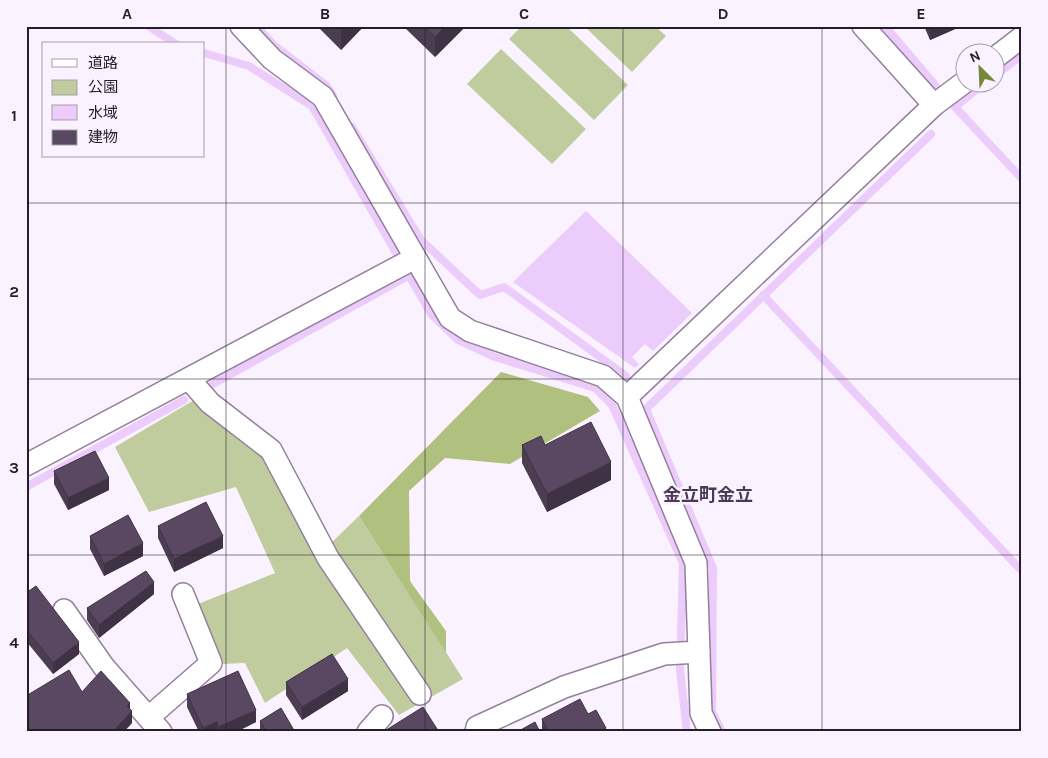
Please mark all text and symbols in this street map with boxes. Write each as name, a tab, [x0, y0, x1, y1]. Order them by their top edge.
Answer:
text: A	[122, 4, 132, 23]
text: B	[320, 4, 330, 23]
text: C	[519, 4, 529, 23]
text: D	[718, 4, 729, 23]
text: E	[916, 4, 926, 23]
legend	[42, 42, 205, 158]
north arrow	[956, 42, 1006, 92]
text: N	[967, 47, 983, 66]
text: 道路	[88, 54, 118, 72]
text: 公園	[88, 78, 118, 96]
text: 水域	[88, 104, 118, 122]
text: 1	[11, 106, 17, 125]
text: 建物	[88, 128, 118, 146]
text: 2	[9, 282, 19, 301]
text: 3	[9, 458, 19, 477]
district label: 金立町金立	[663, 484, 753, 506]
text: 4	[9, 633, 19, 652]

